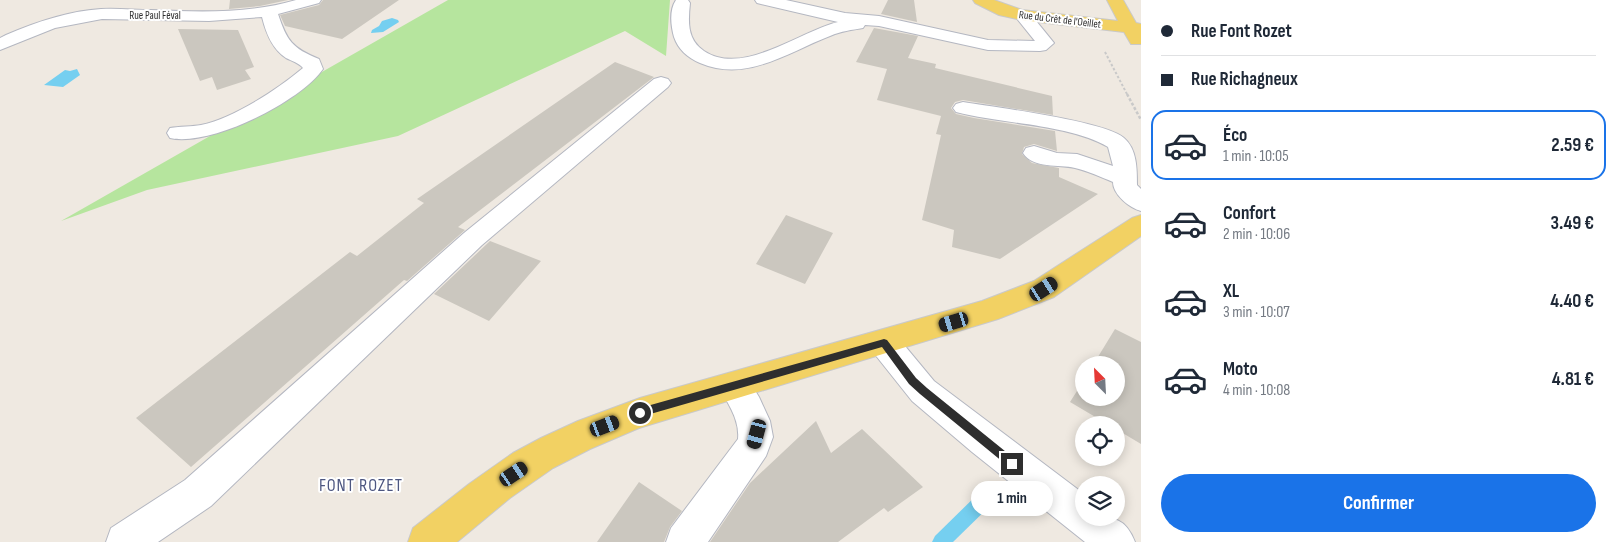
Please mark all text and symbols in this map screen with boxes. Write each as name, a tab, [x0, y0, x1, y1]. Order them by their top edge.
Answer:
street label: Rue du Crêt de l'Oeillet	[1018, 8, 1102, 31]
street label: Rue Paul Féval	[129, 9, 181, 22]
text: Rue Font Rozet	[1191, 20, 1292, 43]
text: Rue Richagneux	[1191, 68, 1298, 91]
icon: car	[1163, 123, 1208, 168]
text: Éco	[1223, 124, 1247, 147]
text: 2.59 €	[1551, 134, 1594, 157]
text: 1 min · 10:05	[1223, 147, 1289, 166]
icon: car	[1163, 201, 1208, 246]
text: Confort	[1223, 202, 1276, 225]
text: 3.49 €	[1551, 212, 1594, 235]
text: 2 min · 10:06	[1223, 225, 1290, 244]
car	[1027, 275, 1060, 303]
icon: car	[1163, 279, 1208, 324]
text: XL	[1223, 280, 1239, 303]
text: 4.40 €	[1550, 290, 1594, 313]
text: 3 min · 10:07	[1223, 303, 1290, 322]
car	[937, 310, 970, 334]
north arrow	[1075, 356, 1125, 406]
map controls	[1075, 356, 1125, 526]
icon: car	[1163, 357, 1208, 402]
text: Moto	[1223, 358, 1258, 381]
text: 4.81 €	[1552, 368, 1594, 391]
text: 4 min · 10:08	[1223, 381, 1290, 400]
route start	[629, 402, 651, 424]
car	[588, 414, 621, 438]
button: locate	[1075, 416, 1125, 466]
car	[745, 418, 768, 450]
route end	[1001, 453, 1023, 475]
car	[497, 459, 530, 489]
button: Confirmer	[1161, 474, 1596, 532]
district label: FONT ROZET	[319, 475, 403, 496]
button: layers	[1075, 476, 1125, 526]
callout: 1 min	[971, 482, 1053, 516]
text: 1 min	[997, 489, 1027, 508]

